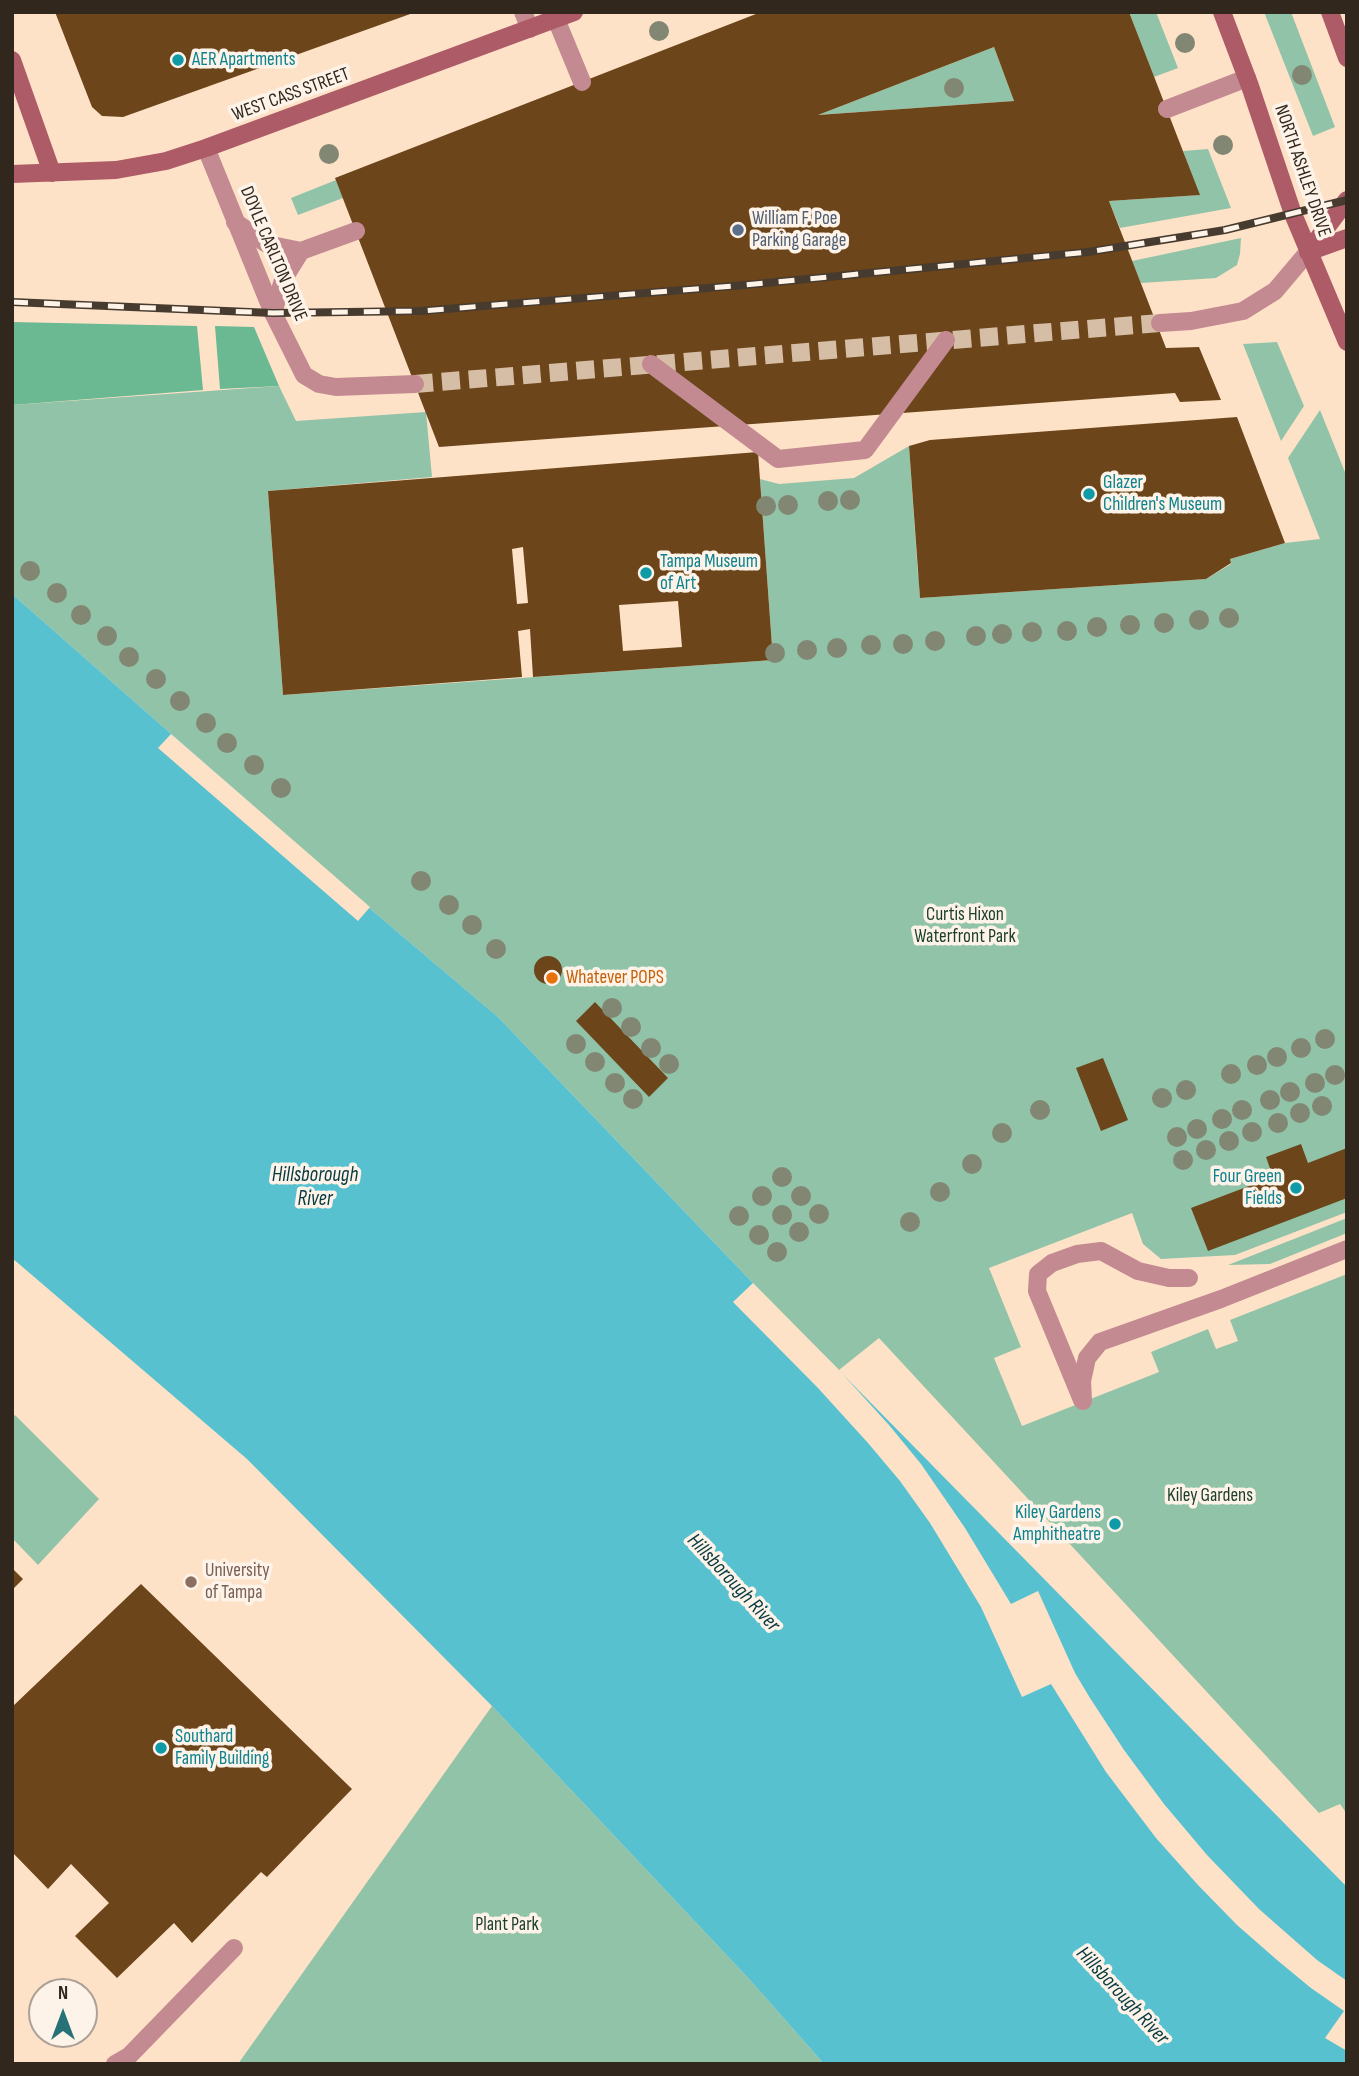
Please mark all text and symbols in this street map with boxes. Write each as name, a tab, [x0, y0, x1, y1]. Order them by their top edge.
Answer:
place label: AER Apartments	[192, 49, 295, 71]
marker: AER Apartments	[170, 52, 186, 68]
street label: WEST CASS STREET	[229, 63, 353, 127]
street label: NORTH ASHLEY DRIVE	[1269, 102, 1335, 240]
street label: DOYLE CARLTON DRIVE	[234, 183, 312, 325]
place label: William F. Poe Parking Garage	[752, 208, 846, 252]
marker: William F. Poe Parking Garage	[730, 222, 746, 238]
place label: Glazer Children's Museum	[1103, 472, 1222, 516]
marker: Glazer Children's Museum	[1081, 486, 1097, 502]
place label: Tampa Museum of Art	[660, 551, 758, 595]
marker: Tampa Museum of Art	[638, 565, 654, 581]
park label: Curtis Hixon Waterfront Park	[914, 904, 1016, 948]
place label: Whatever POPS	[566, 967, 664, 989]
marker: Whatever POPS	[544, 970, 560, 986]
water label: Hillsborough River	[272, 1163, 358, 1213]
place label: Four Green Fields	[1213, 1166, 1282, 1210]
marker: Four Green Fields	[1288, 1180, 1304, 1196]
park label: Kiley Gardens	[1167, 1485, 1253, 1507]
place label: Kiley Gardens Amphitheatre	[1013, 1502, 1101, 1546]
marker: Kiley Gardens Amphitheatre	[1107, 1516, 1123, 1532]
water label: Hillsborough River	[681, 1529, 785, 1637]
place label: University of Tampa	[205, 1560, 270, 1604]
marker: University of Tampa	[183, 1574, 199, 1590]
place label: Southard Family Building	[175, 1726, 269, 1770]
marker: Southard Family Building	[153, 1740, 169, 1756]
park label: Plant Park	[475, 1914, 539, 1936]
water label: Hillsborough River	[1070, 1942, 1174, 2050]
north arrow	[28, 1978, 98, 2048]
text: N	[58, 1982, 68, 2005]

